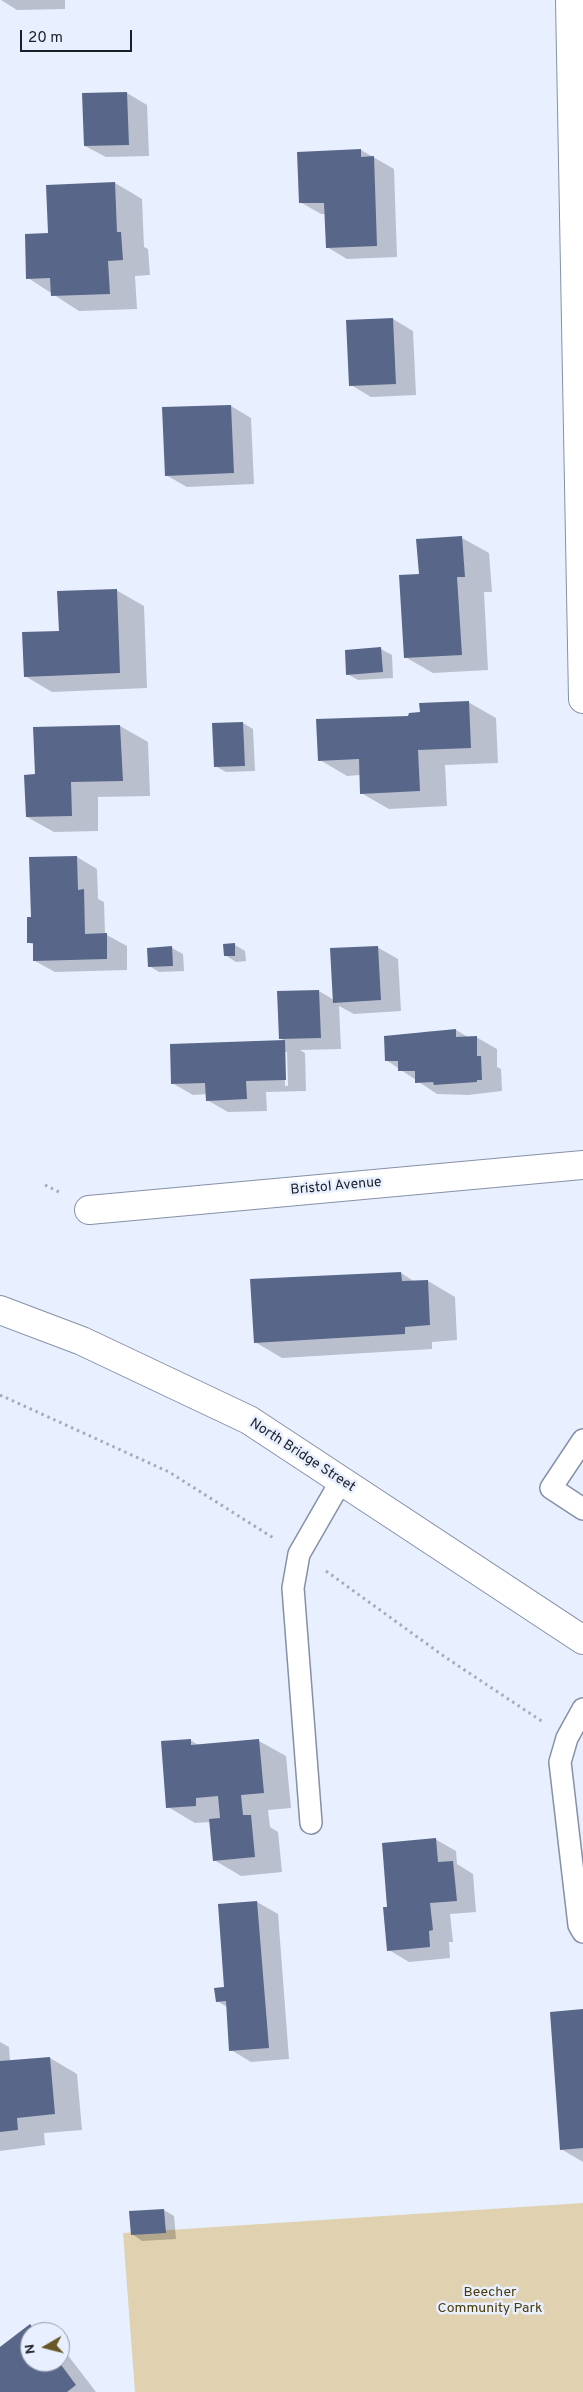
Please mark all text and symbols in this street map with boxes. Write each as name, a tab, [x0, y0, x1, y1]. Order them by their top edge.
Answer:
scale bar	[22, 20, 135, 52]
text: 20 m	[28, 29, 63, 48]
street label: Bristol Avenue	[290, 1175, 382, 1199]
street label: North Bridge Street	[246, 1416, 358, 1496]
park label: Beecher Community Park	[438, 2285, 542, 2318]
north arrow	[20, 2322, 70, 2372]
text: N	[22, 2343, 40, 2355]

